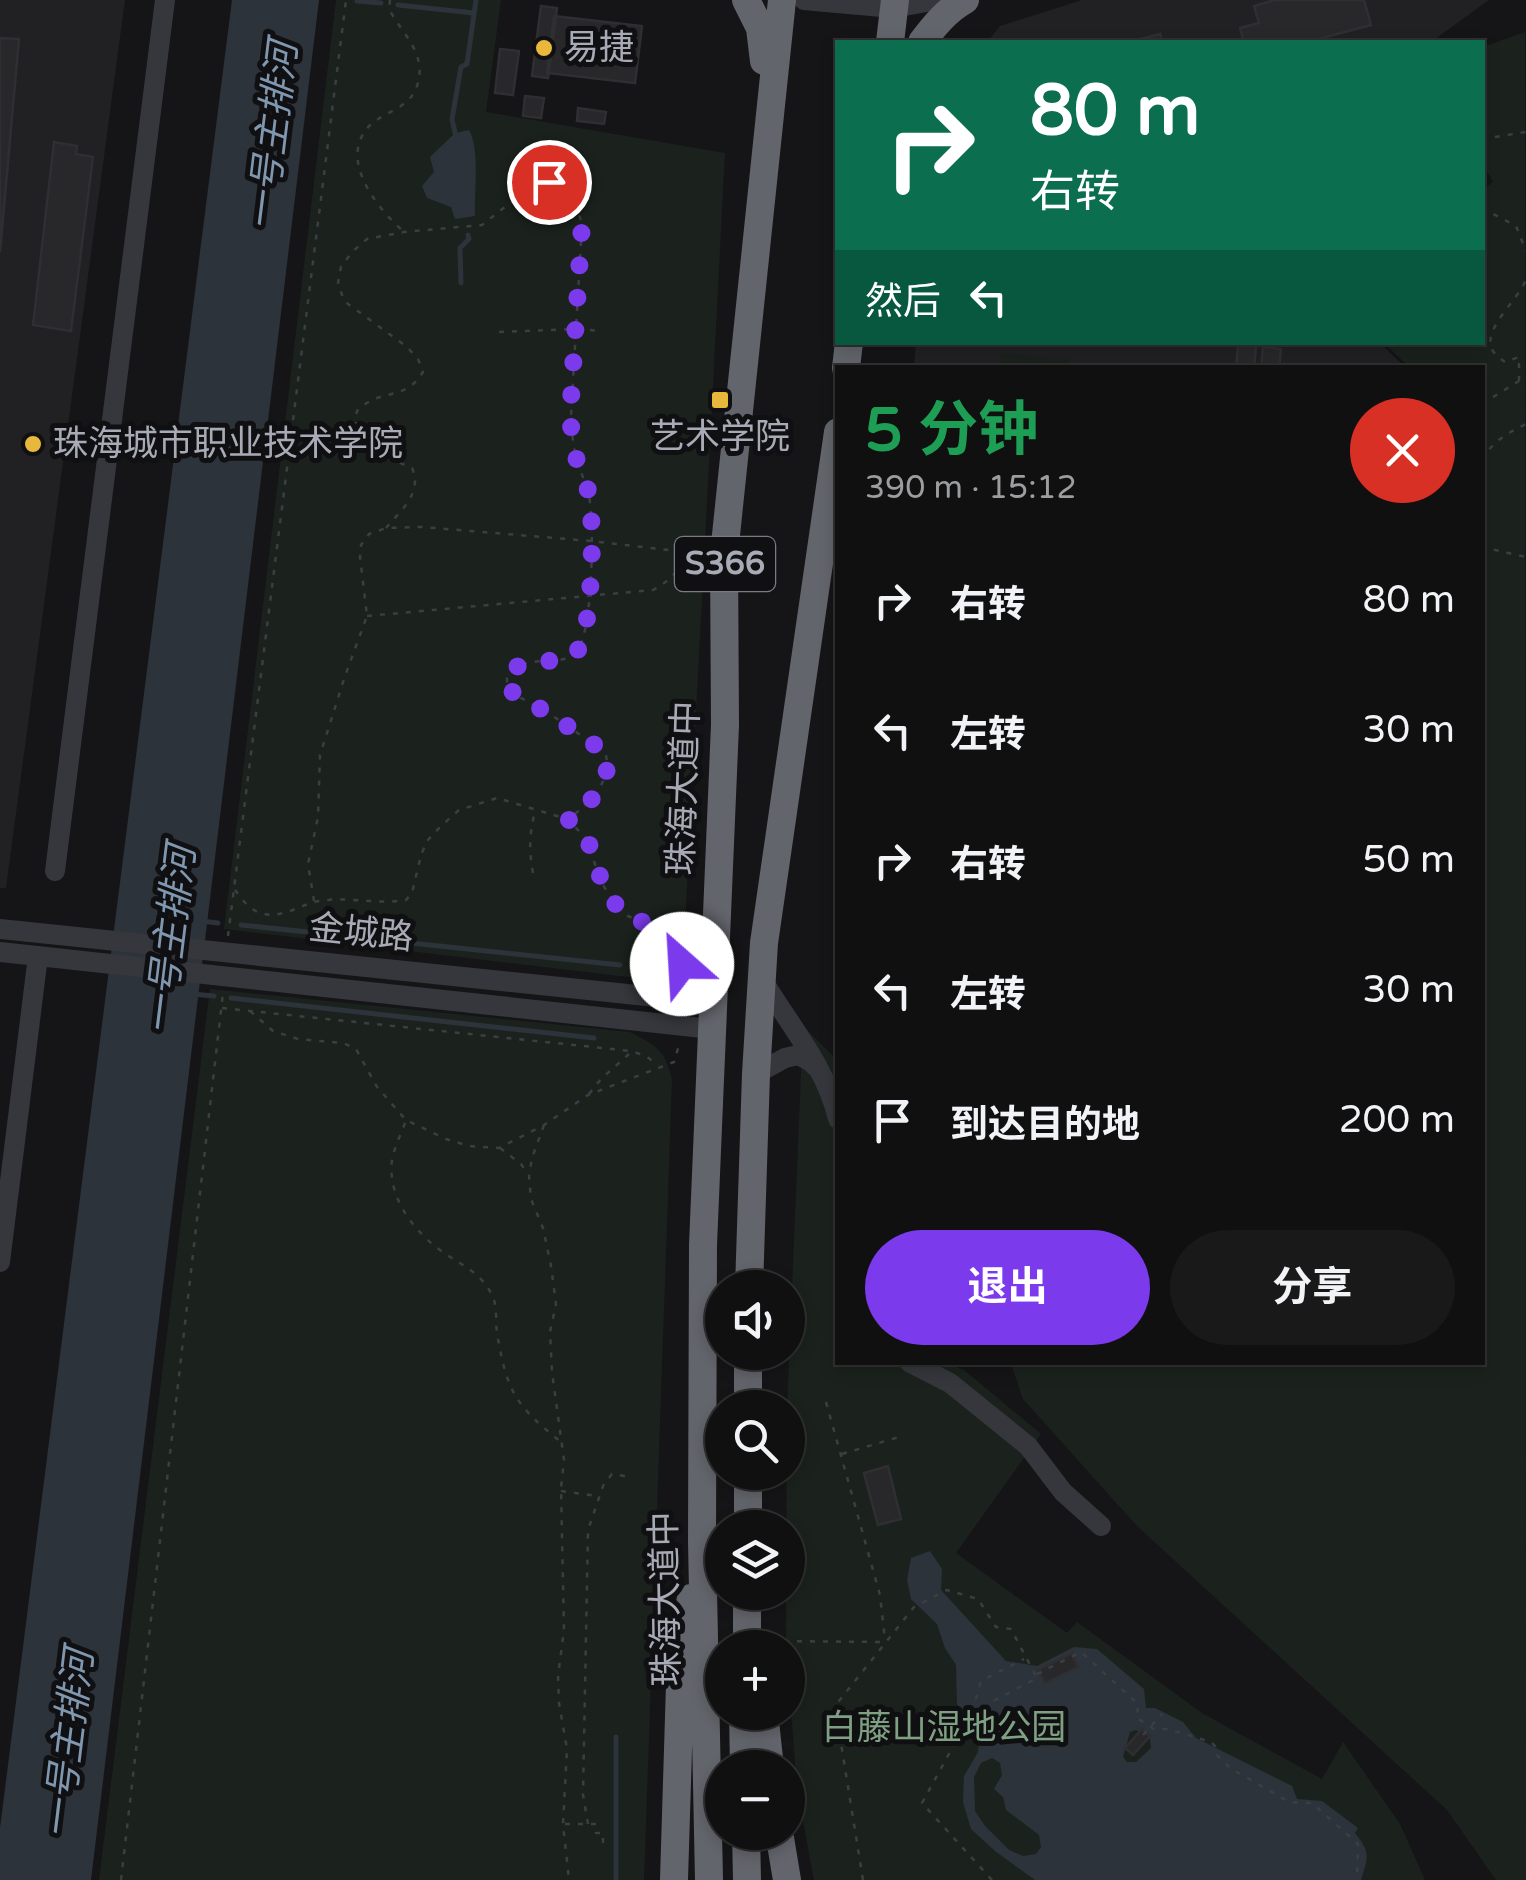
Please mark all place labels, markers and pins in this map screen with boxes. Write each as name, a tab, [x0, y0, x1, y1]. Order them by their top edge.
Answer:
place label: 易捷	[564, 27, 634, 69]
marker: 易捷	[533, 37, 555, 59]
pin	[507, 140, 592, 225]
marker: 艺术学院	[709, 389, 731, 411]
place label: 艺术学院	[650, 416, 790, 458]
place label: 珠海城市职业技术学院	[53, 423, 403, 465]
marker: 珠海城市职业技术学院	[22, 433, 44, 455]

